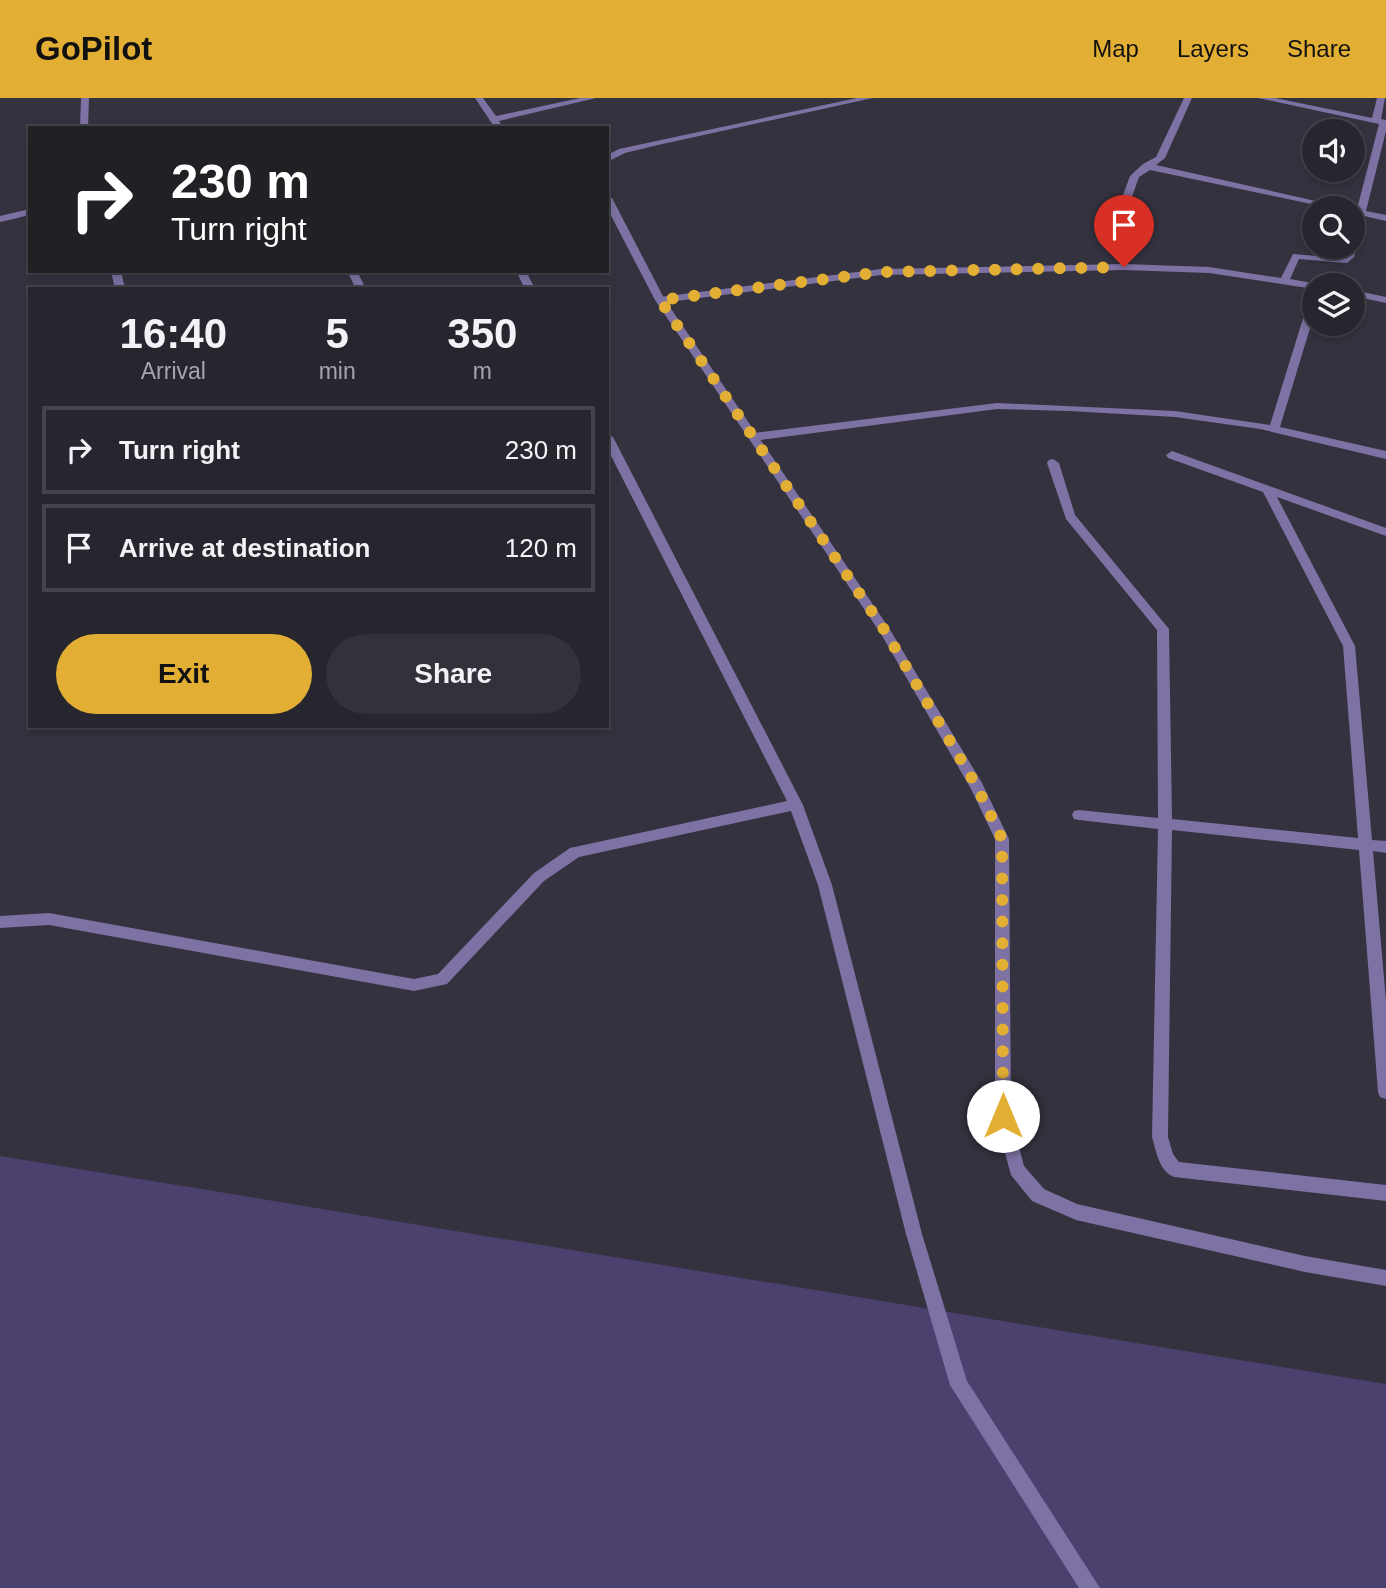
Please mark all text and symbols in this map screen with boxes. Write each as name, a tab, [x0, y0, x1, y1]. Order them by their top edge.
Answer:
text: GoPilot	[35, 30, 152, 67]
text: Map	[1092, 35, 1139, 62]
text: Layers	[1177, 35, 1249, 62]
text: Share	[1287, 35, 1351, 62]
map controls	[1302, 119, 1365, 336]
button: sound	[1302, 119, 1365, 182]
icon: right	[56, 154, 147, 245]
text: 230 m	[171, 154, 310, 208]
pin	[1094, 195, 1154, 267]
button: search	[1302, 196, 1365, 259]
icon: arrive	[1105, 206, 1143, 244]
text: Turn right	[171, 211, 307, 247]
button: layers	[1302, 273, 1365, 336]
text: 16:40	[120, 310, 227, 357]
text: 5	[325, 310, 349, 357]
text: 350	[447, 310, 517, 357]
text: Arrival	[141, 358, 206, 384]
text: min	[319, 358, 356, 384]
text: m	[473, 358, 492, 384]
icon: right	[60, 431, 98, 469]
text: Turn right	[119, 435, 240, 465]
text: 230 m	[505, 435, 577, 465]
icon: arrive	[60, 529, 98, 567]
text: Arrive at destination	[119, 533, 370, 563]
text: 120 m	[505, 533, 577, 563]
button: Exit	[56, 634, 312, 714]
button: Share	[326, 634, 581, 714]
position arrow	[966, 1079, 1040, 1153]

